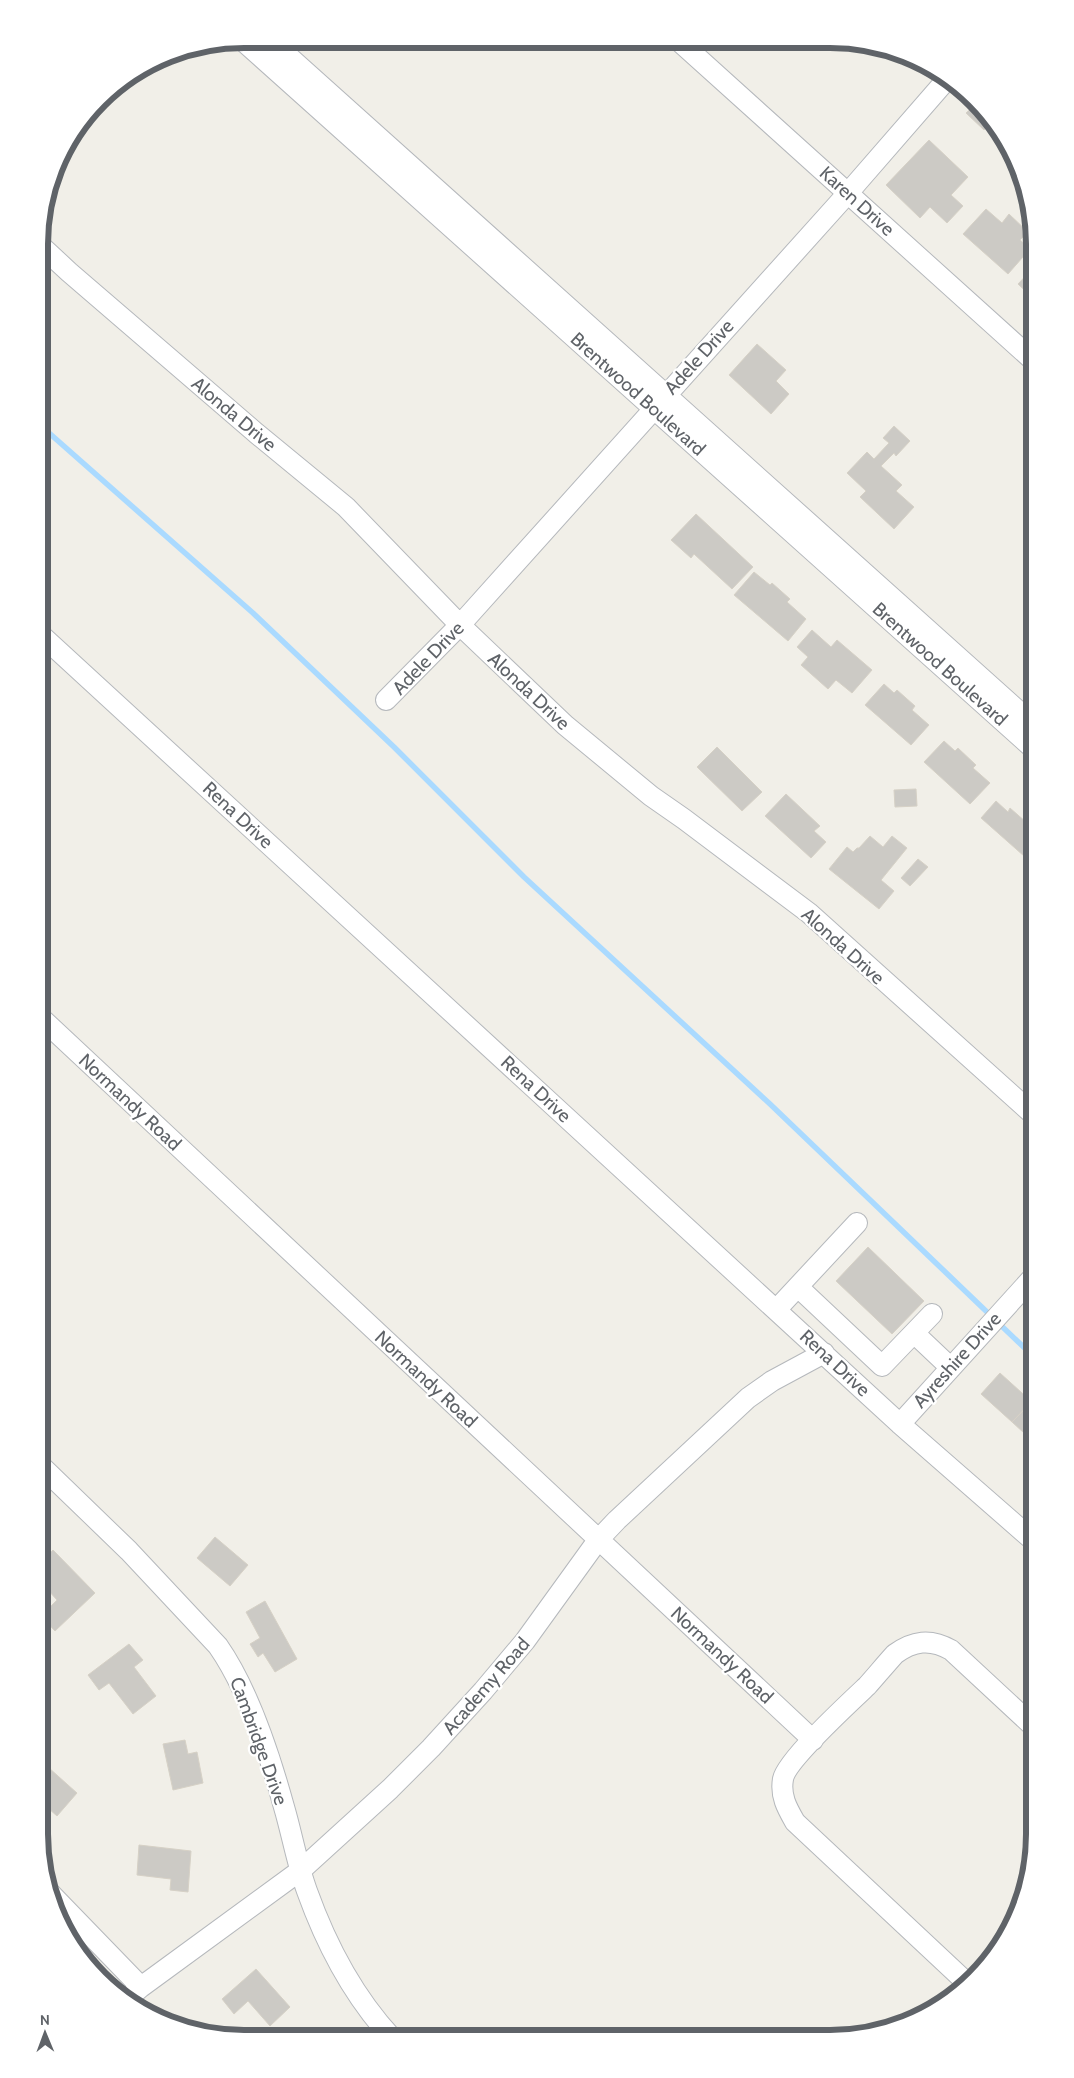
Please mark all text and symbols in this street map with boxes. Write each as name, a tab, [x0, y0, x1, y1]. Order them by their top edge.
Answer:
street label: Karen Drive	[815, 161, 899, 241]
street label: Adele Drive	[659, 315, 739, 399]
street label: Brentwood Boulevard	[566, 327, 710, 461]
street label: Alonda Drive	[187, 372, 281, 456]
street label: Brentwood Boulevard	[868, 597, 1012, 731]
street label: Adele Drive	[388, 616, 469, 699]
street label: Alonda Drive	[483, 647, 575, 735]
street label: Rena Drive	[198, 777, 278, 853]
street label: Alonda Drive	[797, 903, 889, 989]
street label: Normandy Road	[74, 1049, 186, 1155]
street label: Rena Drive	[496, 1051, 576, 1127]
street label: Ayreshire Drive	[908, 1307, 1006, 1413]
street label: Rena Drive	[795, 1325, 875, 1401]
street label: Normandy Road	[370, 1326, 482, 1432]
street label: Normandy Road	[666, 1602, 778, 1708]
street label: Academy Road	[438, 1633, 534, 1739]
street label: Cambridge Drive	[225, 1674, 293, 1808]
north arrow	[20, 2008, 70, 2058]
text: N	[40, 2011, 50, 2029]

